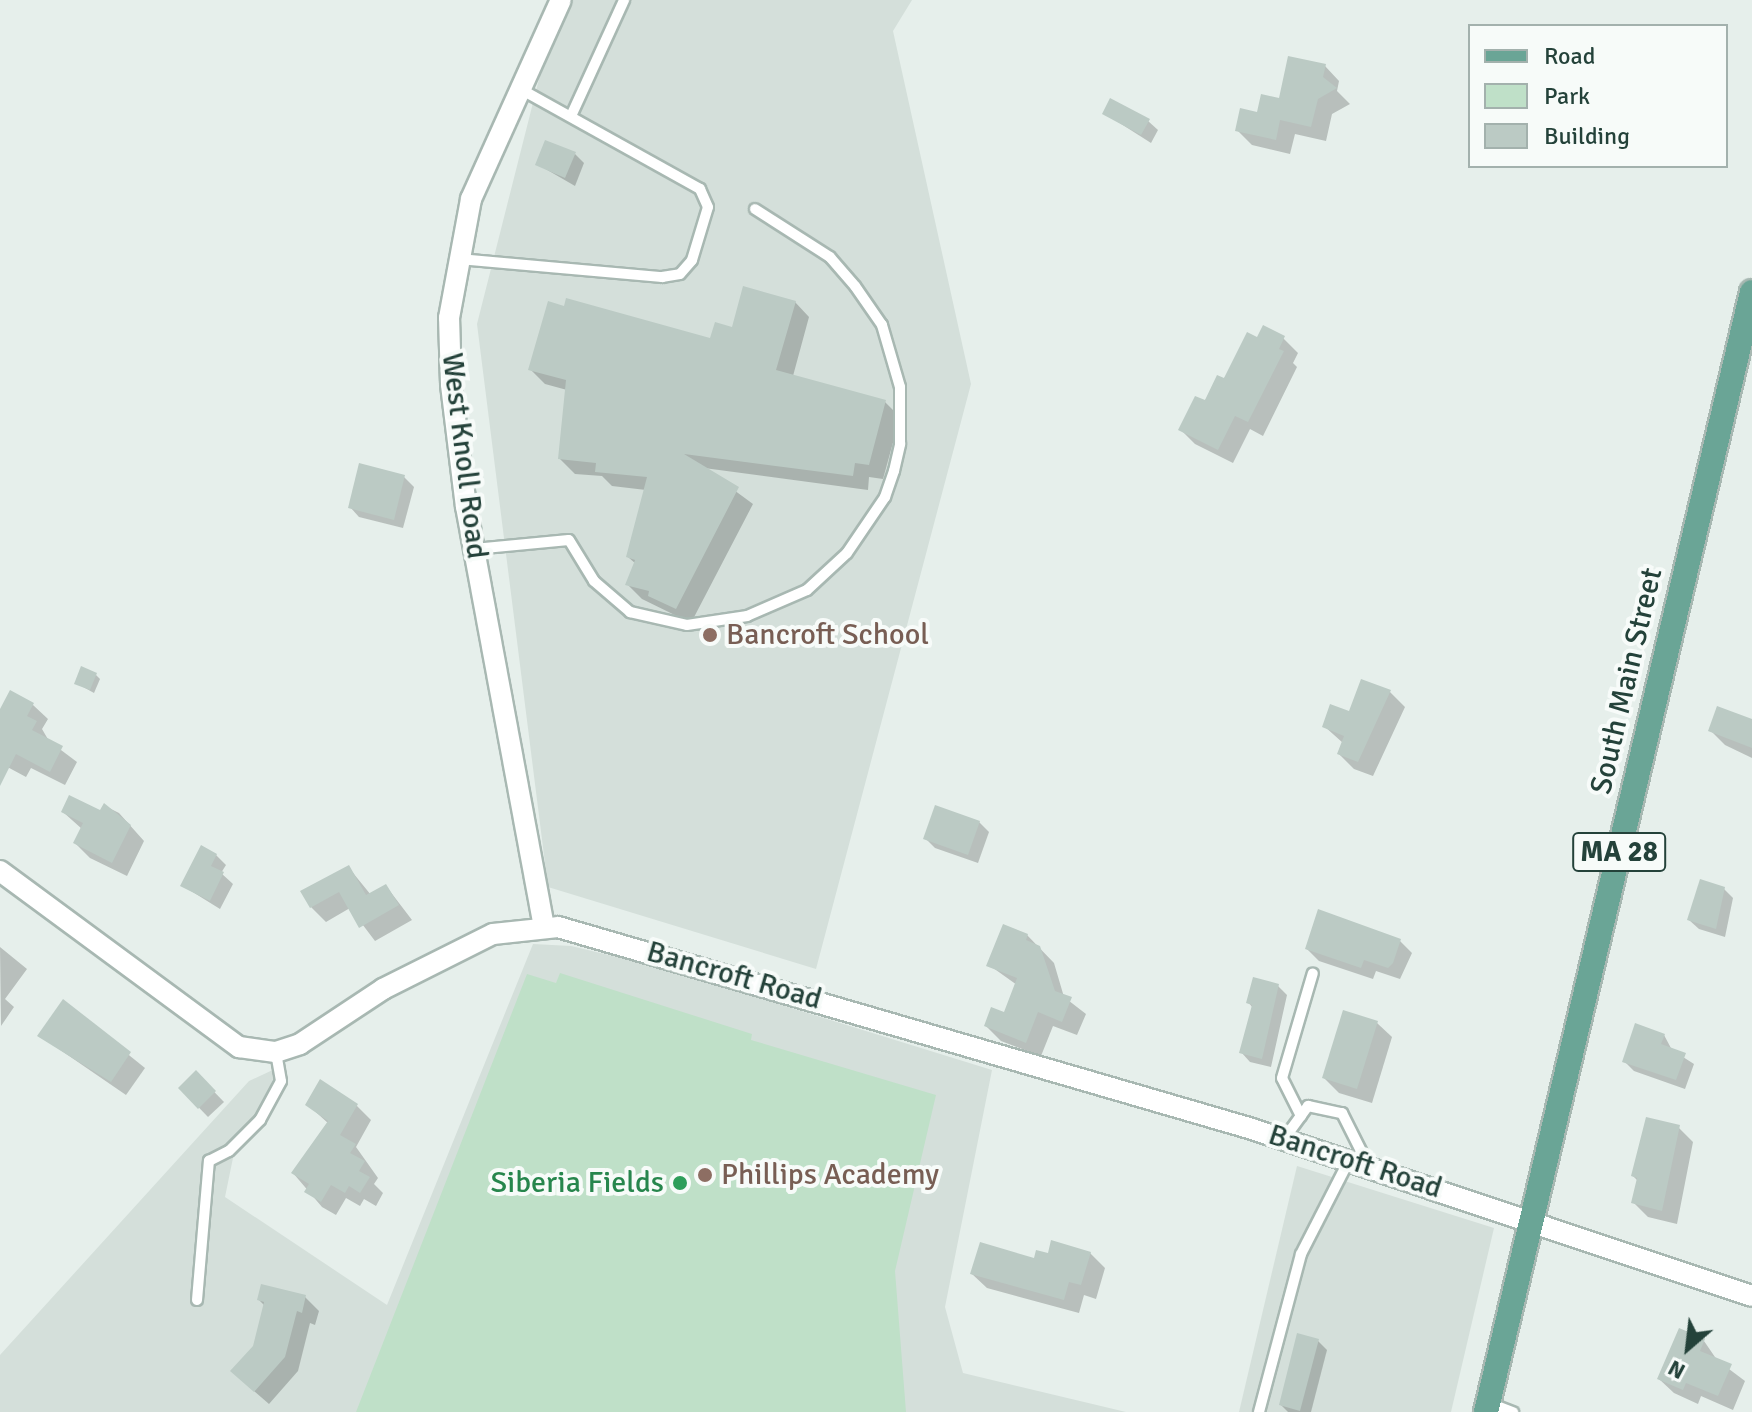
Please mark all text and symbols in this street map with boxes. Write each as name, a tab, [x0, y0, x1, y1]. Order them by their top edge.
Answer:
legend	[1468, 24, 1728, 168]
text: Road	[1544, 41, 1595, 71]
text: Park	[1544, 81, 1590, 111]
text: Building	[1544, 121, 1630, 151]
street label: West Knoll Road	[433, 351, 495, 561]
street label: South Main Street	[1583, 564, 1671, 798]
place label: Bancroft School	[726, 617, 929, 653]
marker: Bancroft School	[701, 626, 719, 644]
road number: MA 28	[1571, 828, 1667, 876]
street label: Bancroft Road	[642, 934, 826, 1018]
street label: Bancroft Road	[1264, 1117, 1446, 1207]
place label: Phillips Academy	[721, 1157, 939, 1193]
place label: Siberia Fields	[490, 1165, 664, 1201]
marker: Phillips Academy	[696, 1166, 714, 1184]
marker: Siberia Fields	[671, 1174, 689, 1192]
north arrow	[1648, 1308, 1728, 1388]
text: N	[1663, 1354, 1690, 1385]

